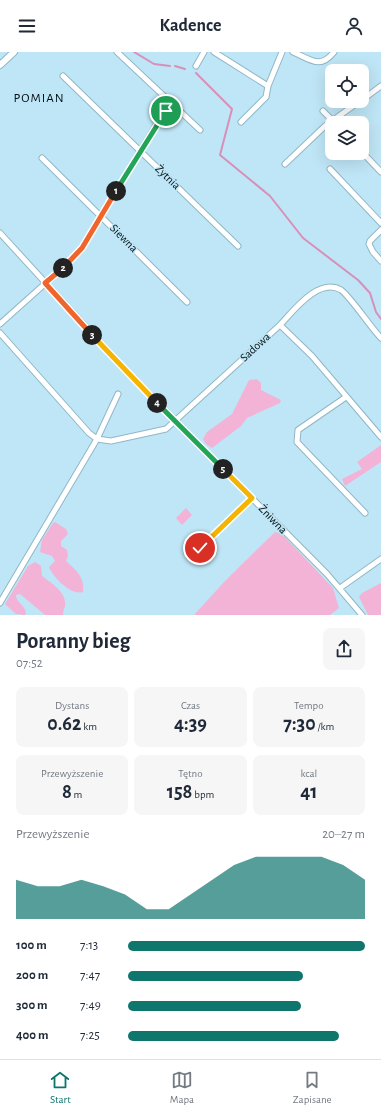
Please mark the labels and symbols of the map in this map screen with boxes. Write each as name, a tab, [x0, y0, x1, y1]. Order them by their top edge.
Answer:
district label: POMIAN	[13, 92, 65, 105]
pin	[149, 94, 183, 128]
street label: Żytnia	[152, 162, 184, 193]
pin: 1	[106, 181, 126, 201]
street label: Siewna	[108, 222, 141, 255]
pin: 2	[53, 258, 73, 278]
pin: 3	[82, 325, 102, 345]
street label: Sadowa	[238, 330, 273, 364]
pin: 4	[147, 393, 167, 413]
pin: 5	[213, 459, 233, 479]
street label: Żniwna	[256, 501, 291, 536]
pin	[183, 531, 217, 565]

